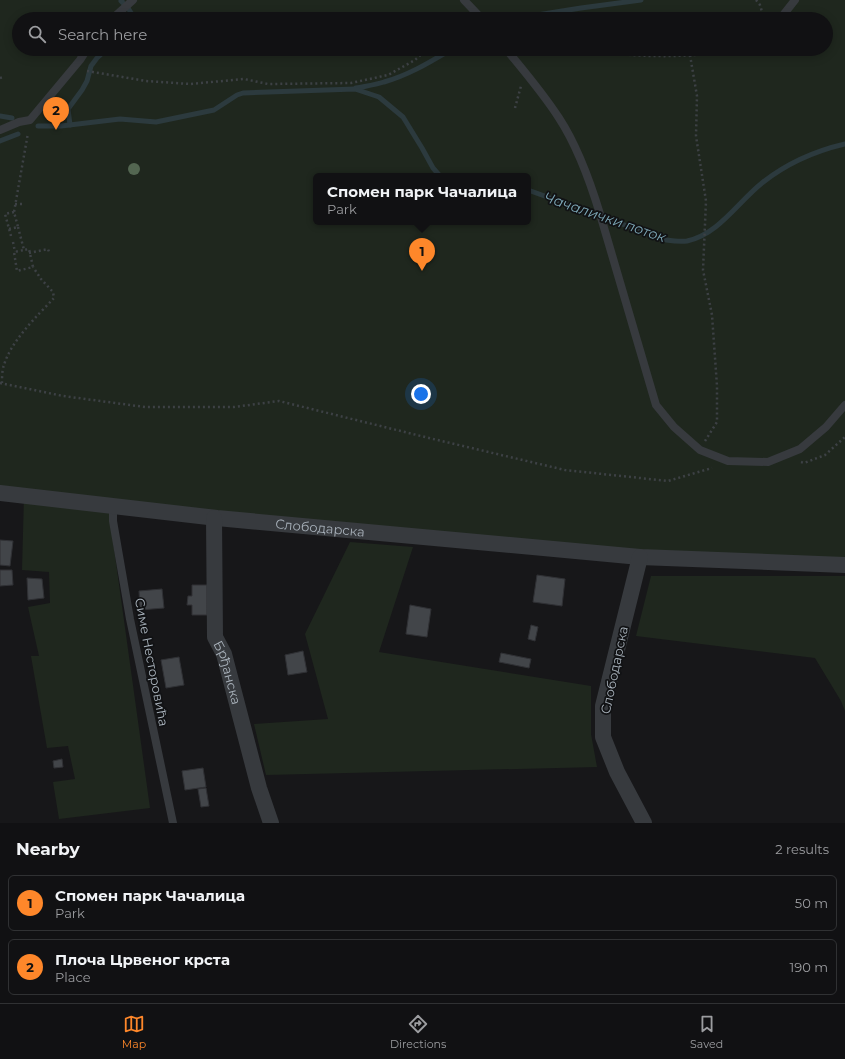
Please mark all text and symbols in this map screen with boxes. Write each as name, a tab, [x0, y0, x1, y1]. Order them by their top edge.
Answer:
search box	[12, 12, 833, 56]
icon: search	[26, 23, 48, 45]
text: Search here	[58, 25, 147, 44]
pin: 2	[43, 97, 69, 130]
popup	[313, 173, 531, 225]
text: Спомен парк Чачалица	[327, 182, 517, 201]
water label: Чачалички поток	[542, 188, 669, 247]
text: Park	[327, 201, 357, 217]
pin: 1	[409, 238, 435, 271]
your location	[411, 384, 431, 404]
street label: Слободарска	[275, 515, 365, 540]
street label: Симе Несторовића	[132, 597, 172, 727]
street label: Слободарска	[597, 625, 631, 715]
street label: Брђанска	[210, 638, 245, 706]
text: Nearby	[16, 839, 80, 859]
text: 2 results	[775, 841, 829, 857]
text: Спомен парк Чачалица	[55, 886, 245, 905]
text: 1	[27, 895, 33, 911]
text: 50 m	[795, 895, 828, 911]
text: Park	[55, 905, 85, 921]
text: Плоча Црвеног крста	[55, 950, 230, 969]
text: 2	[26, 959, 34, 975]
text: 190 m	[790, 959, 828, 975]
text: Place	[55, 969, 91, 985]
tab: Map	[122, 1013, 146, 1051]
tab: Directions	[390, 1013, 446, 1051]
tab: Saved	[690, 1013, 723, 1051]

